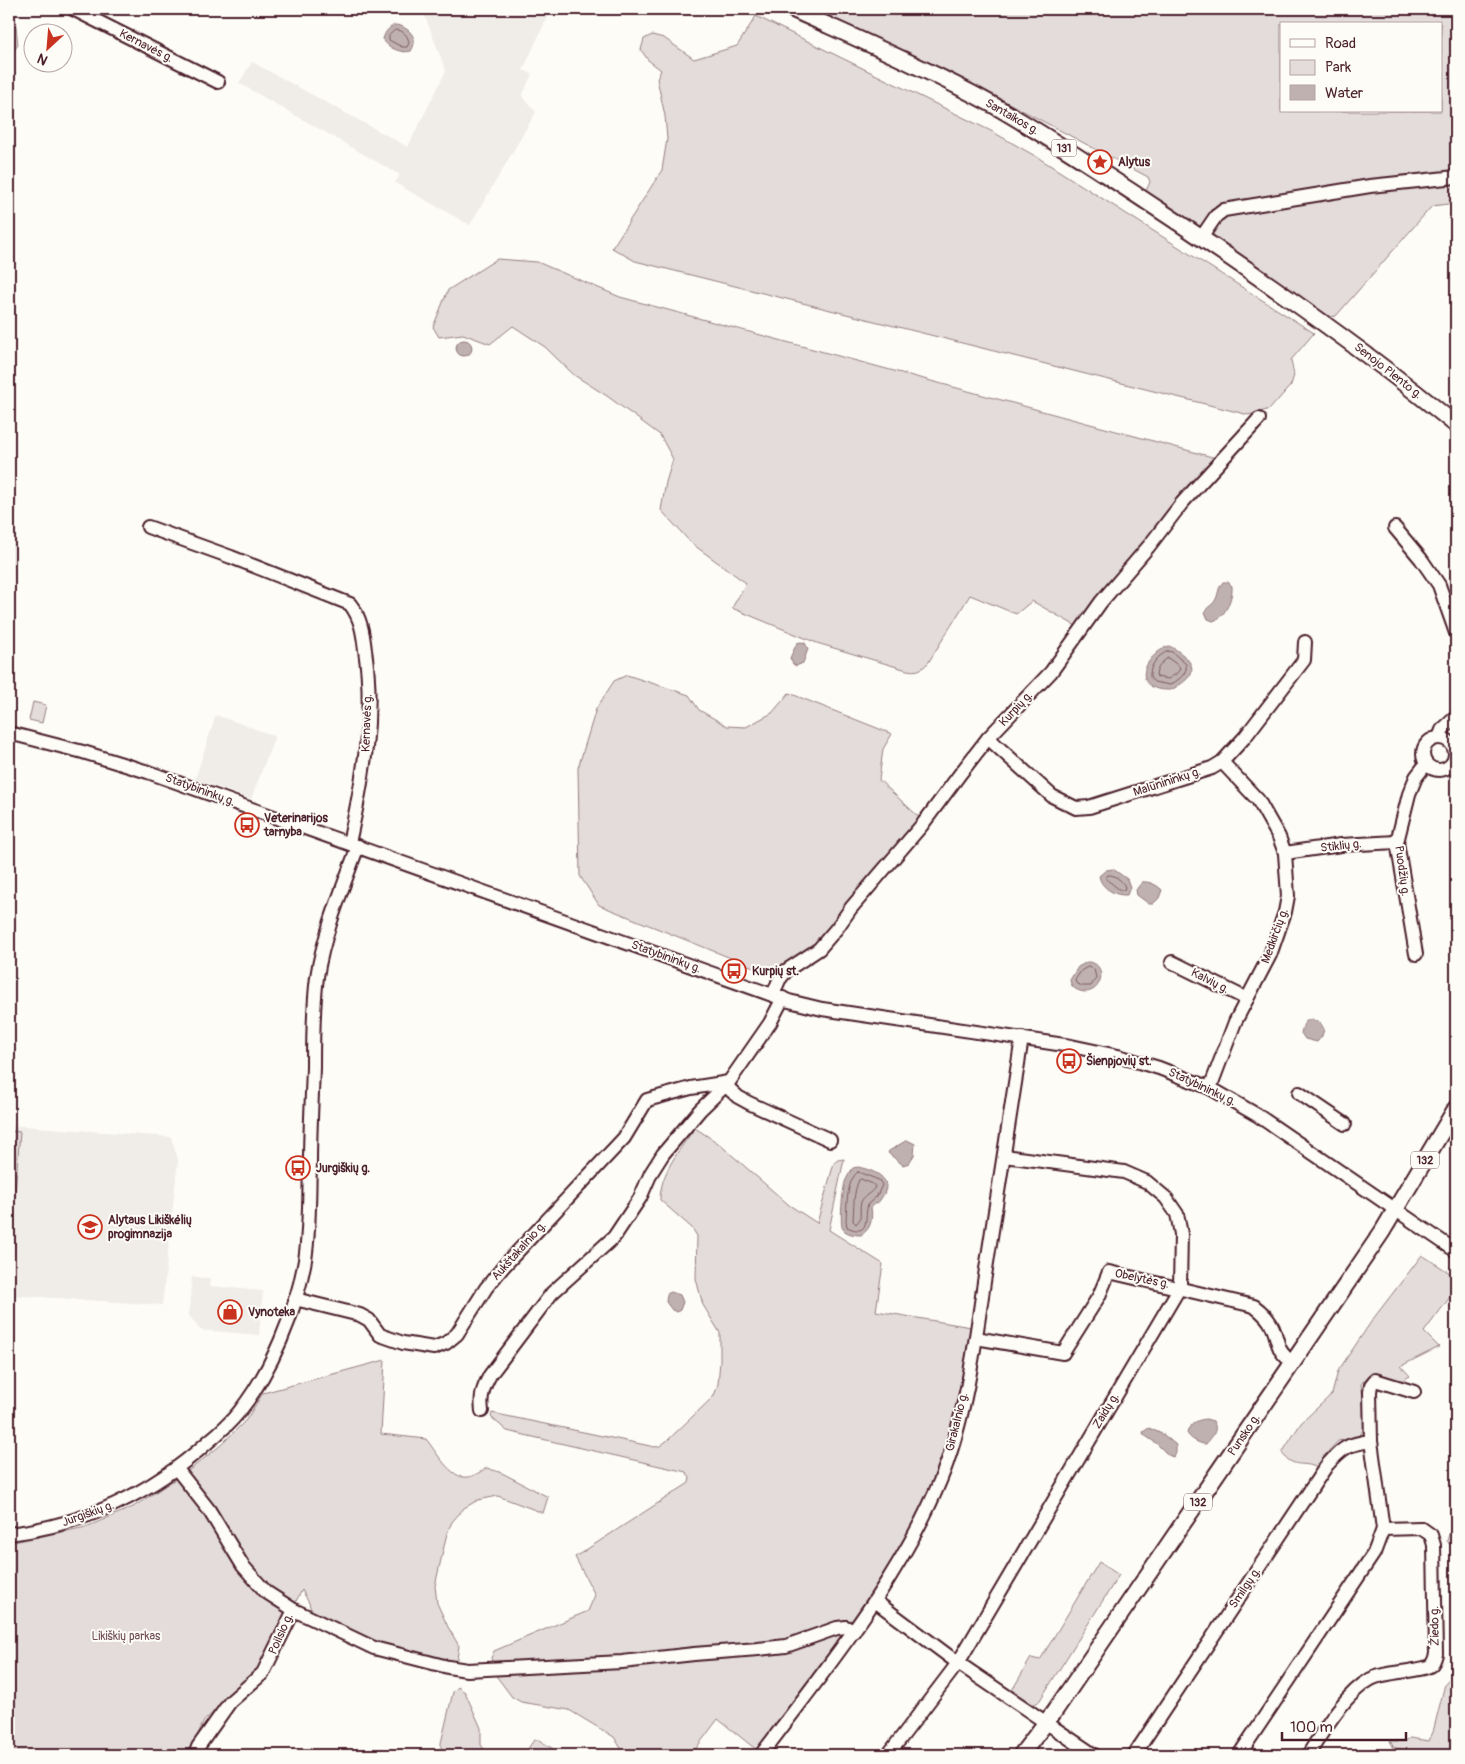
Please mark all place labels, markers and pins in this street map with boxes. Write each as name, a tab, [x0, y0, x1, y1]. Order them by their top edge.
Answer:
place icon: Alytus	[1087, 149, 1113, 175]
place label: Alytus	[1118, 155, 1151, 170]
place label: Veterinarijos tarnyba	[263, 811, 328, 840]
bus stop icon: Veterinarijos tarnyba	[234, 812, 260, 838]
bus stop icon: Kurpių st.	[721, 958, 747, 984]
place label: Kurpių st.	[752, 964, 799, 979]
bus stop icon: Šienpjovių st.	[1056, 1048, 1082, 1074]
place label: Šienpjovių st.	[1086, 1052, 1152, 1069]
bus stop icon: Jurgiškių g.	[285, 1155, 311, 1181]
place label: Jurgiškių g.	[316, 1161, 371, 1176]
place label: Alytaus Likiškėlių progimnazija	[108, 1213, 192, 1242]
school or university icon: Alytaus Likiškėlių progimnazija	[77, 1214, 103, 1240]
shop icon: Vynoteka	[217, 1299, 243, 1325]
place label: Vynoteka	[248, 1305, 296, 1320]

